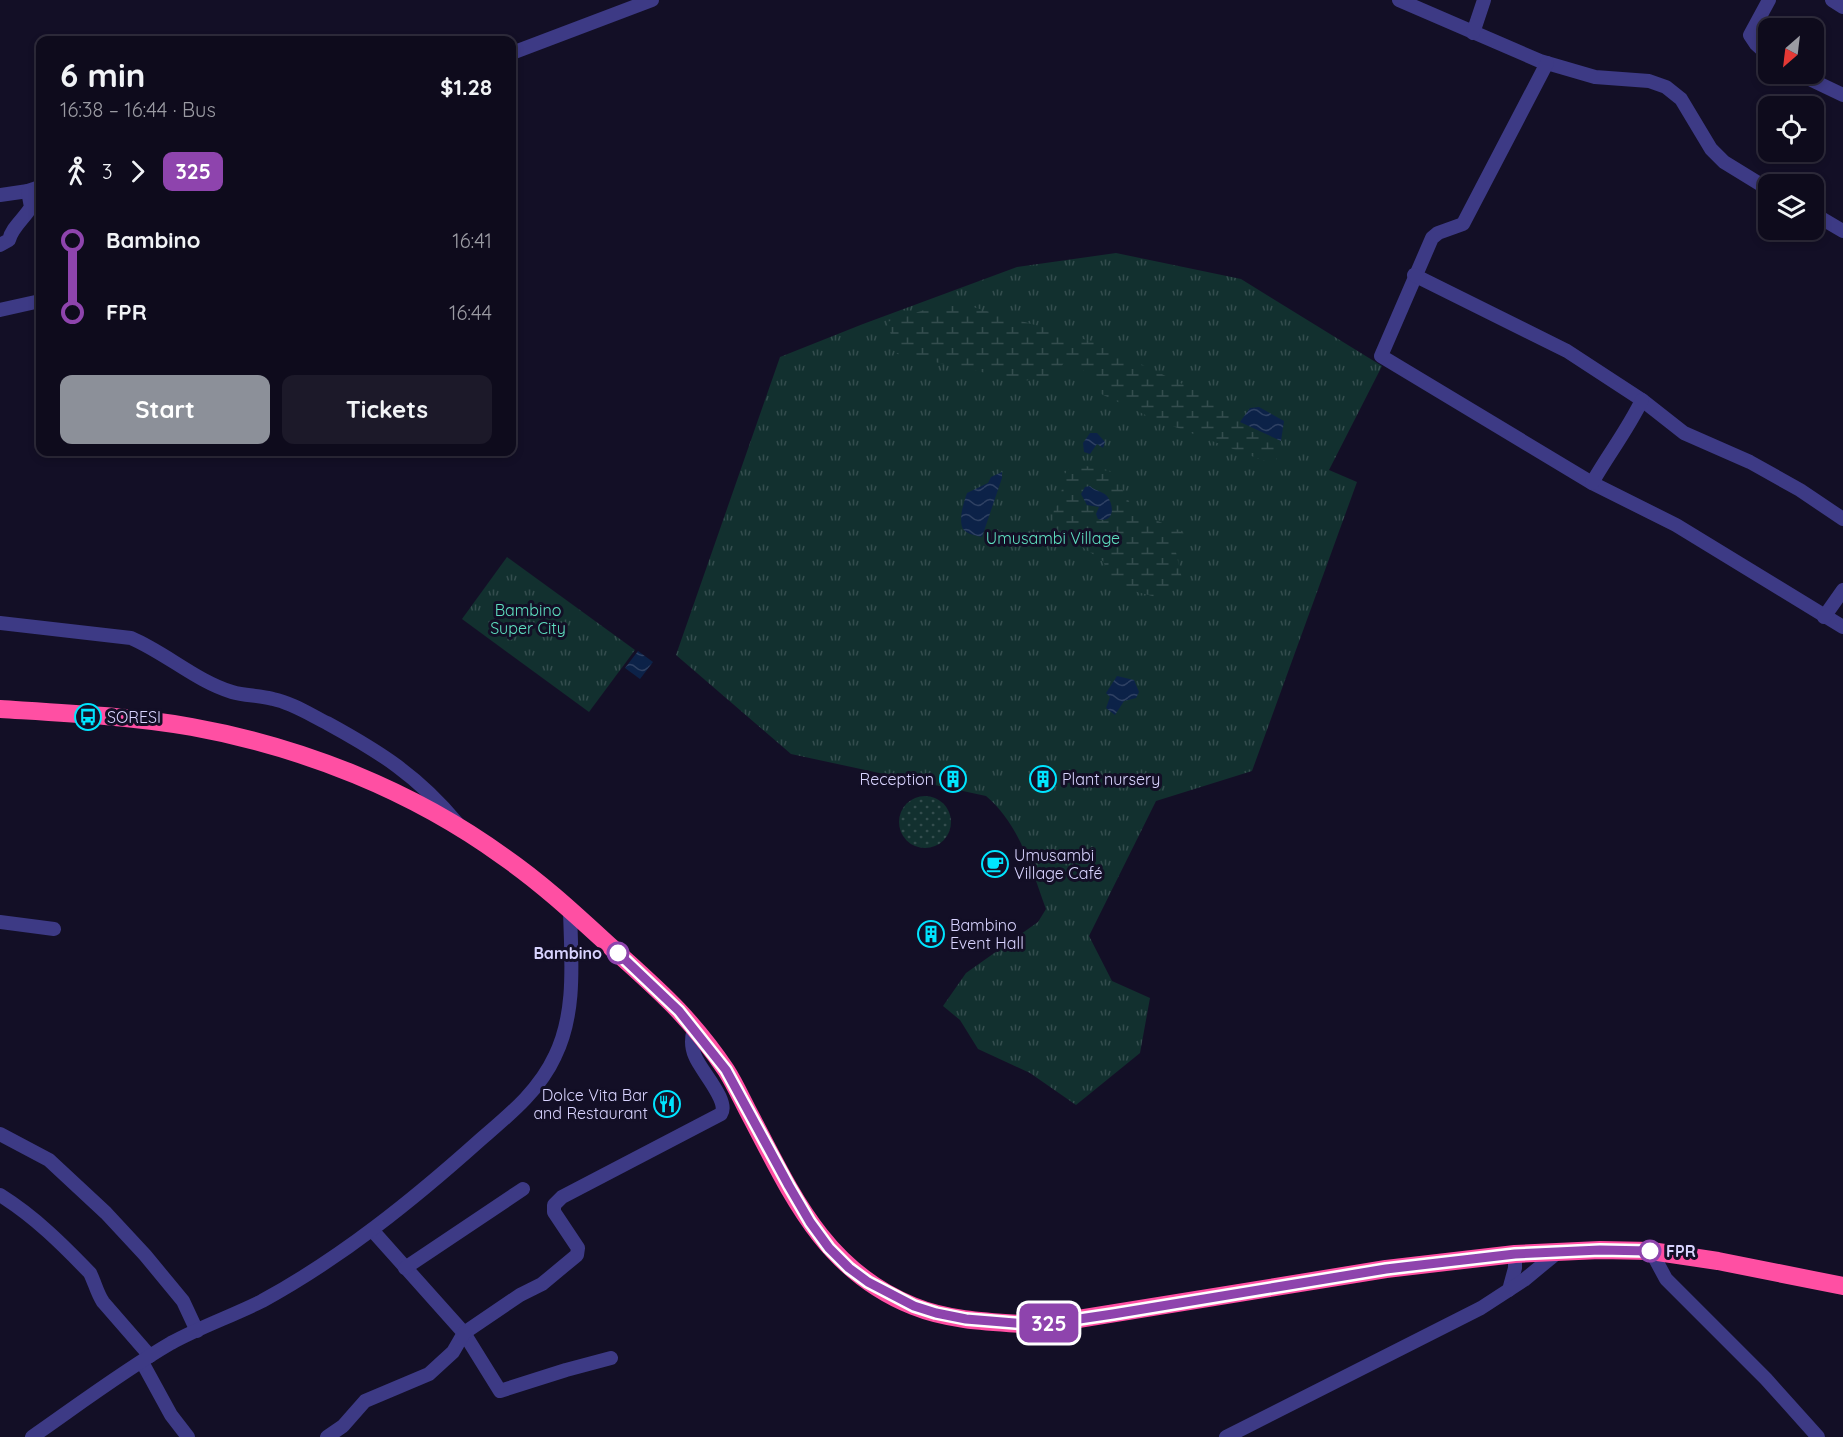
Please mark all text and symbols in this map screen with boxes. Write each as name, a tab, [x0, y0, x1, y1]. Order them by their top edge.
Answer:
north arrow	[1758, 18, 1824, 84]
map controls	[1758, 18, 1824, 240]
text: 6 min	[60, 54, 145, 95]
text: $1.28	[440, 73, 492, 101]
button: locate	[1758, 96, 1824, 162]
text: 16:38 – 16:44 · Bus	[60, 97, 216, 122]
icon: walk	[60, 155, 93, 188]
icon: forward	[121, 155, 154, 188]
text: 325	[175, 158, 211, 184]
text: 3	[102, 159, 112, 184]
button: layers	[1758, 174, 1824, 240]
text: Bambino	[106, 226, 200, 254]
text: 16:41	[452, 228, 492, 253]
text: FPR	[106, 298, 147, 326]
text: 16:44	[449, 300, 492, 325]
button: Start	[60, 375, 270, 444]
button: Tickets	[282, 375, 492, 444]
park label: Umusambi Village	[986, 528, 1120, 548]
park label: Bambino Super City	[490, 600, 566, 638]
bus stop icon: SORESI	[73, 702, 103, 732]
place label: SORESI	[107, 707, 161, 727]
building icon: Reception	[938, 764, 968, 794]
building icon: Plant nursery	[1028, 764, 1058, 794]
place label: Reception	[860, 769, 934, 789]
place label: Plant nursery	[1062, 769, 1160, 789]
place label: Umusambi Village Café	[1014, 845, 1103, 883]
cafe icon: Umusambi Village Café	[980, 849, 1010, 879]
place label: Bambino Event Hall	[950, 915, 1024, 953]
building icon: Bambino Event Hall	[916, 919, 946, 949]
marker: Bambino	[607, 942, 629, 964]
place label: Bambino	[533, 943, 602, 963]
place label: Dolce Vita Bar and Restaurant	[533, 1085, 648, 1123]
restaurant icon: Dolce Vita Bar and Restaurant	[652, 1089, 682, 1119]
marker: FPR	[1639, 1240, 1661, 1262]
place label: FPR	[1666, 1241, 1696, 1261]
line badge: 325	[1014, 1304, 1084, 1342]
text: 325	[1031, 1310, 1067, 1336]

